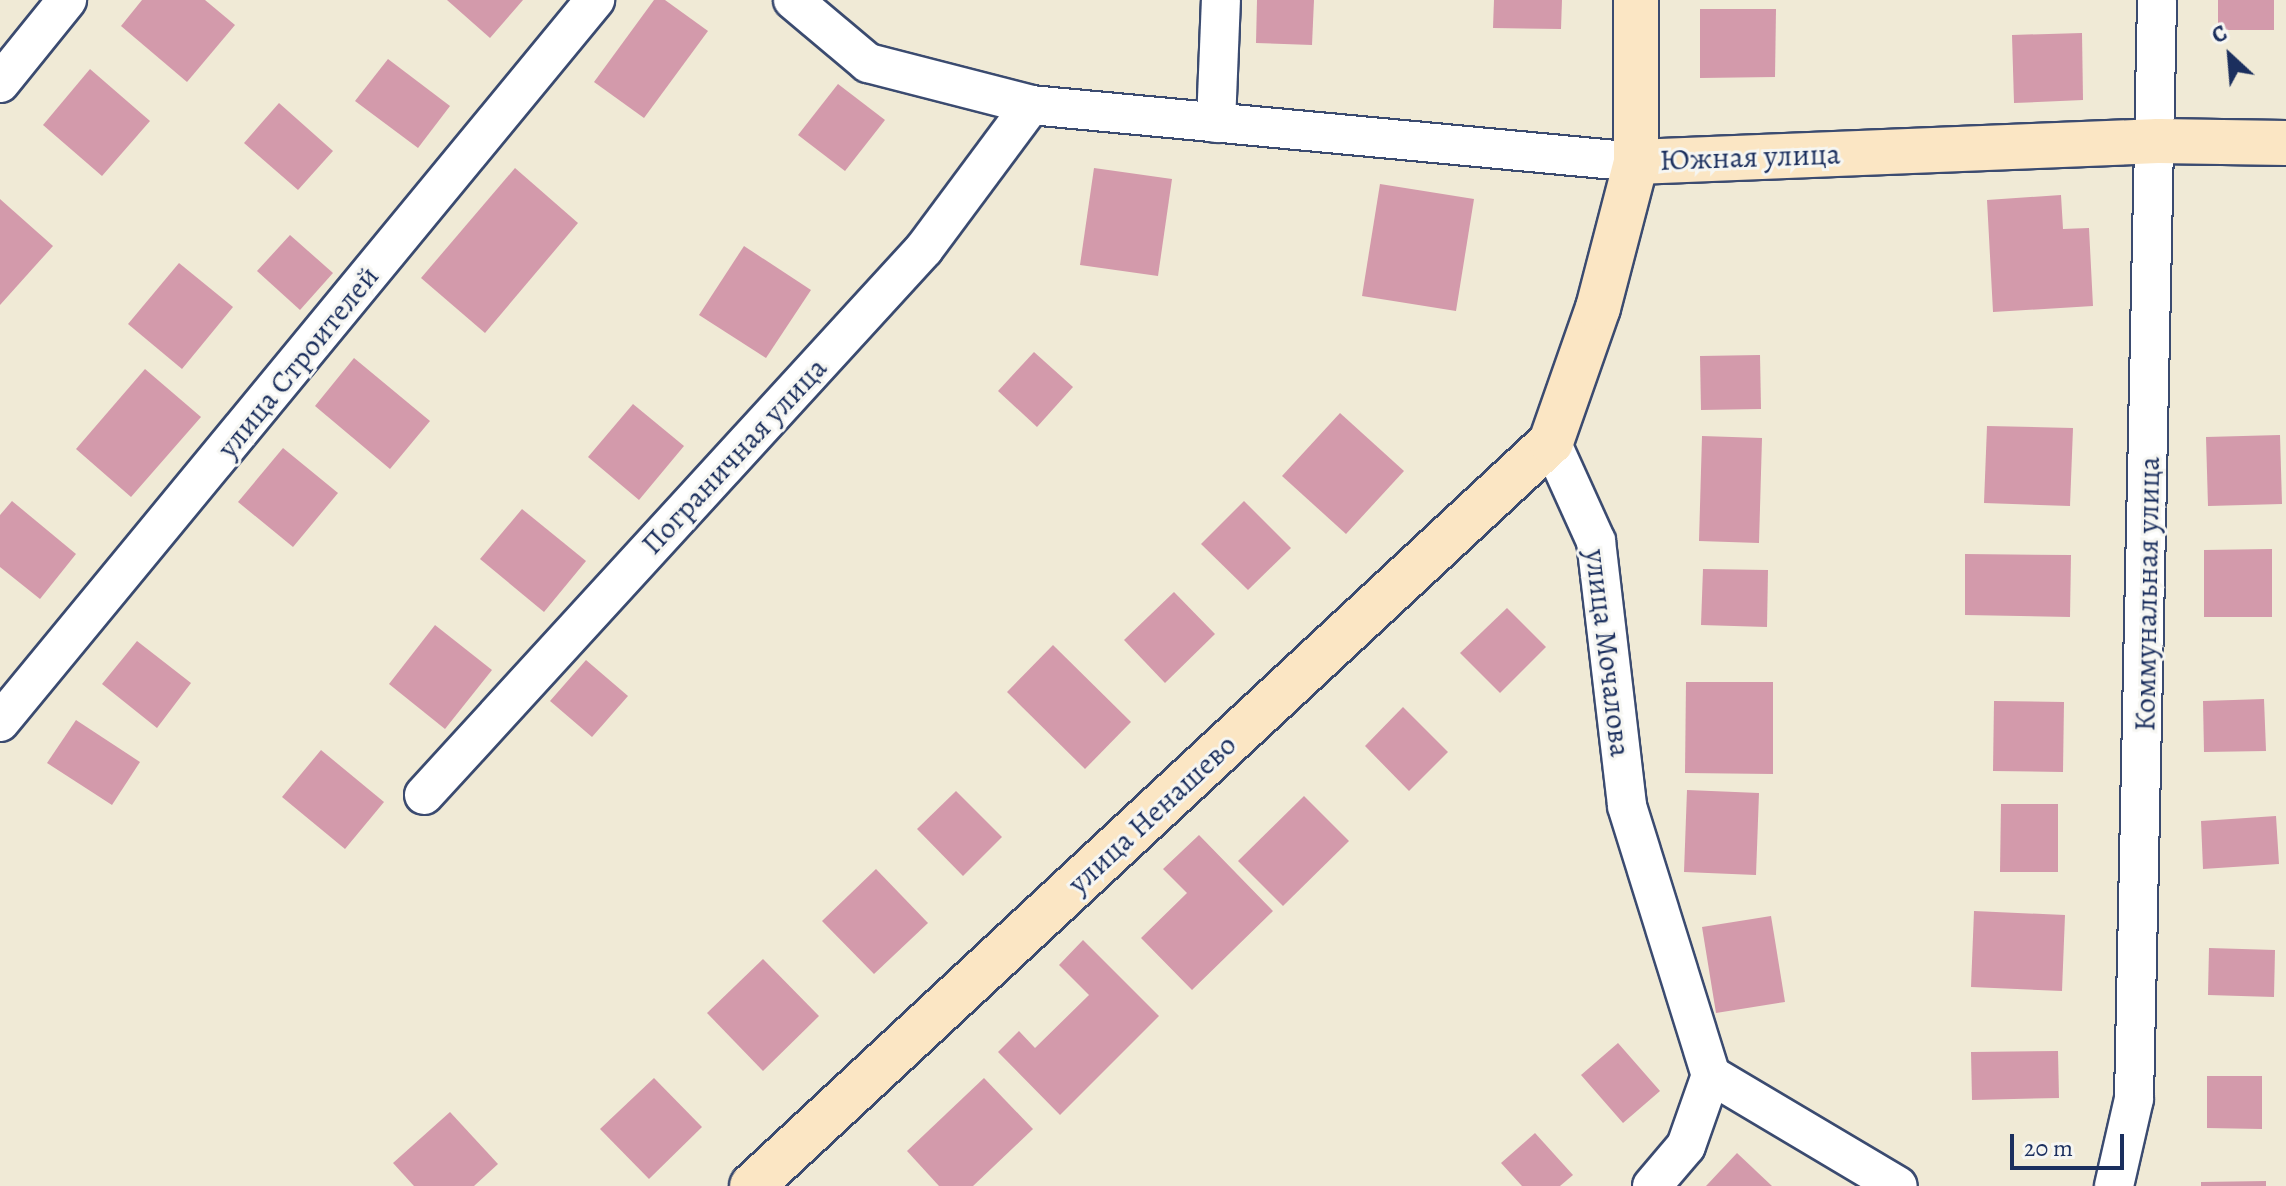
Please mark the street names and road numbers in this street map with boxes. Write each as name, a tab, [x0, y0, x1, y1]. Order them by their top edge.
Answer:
street label: Южная улица	[1659, 136, 1841, 178]
street label: улица Строителей	[210, 259, 386, 465]
street label: Пограничная улица	[634, 350, 834, 562]
street label: Коммунальная улица	[2127, 456, 2167, 732]
street label: улица Мочалова	[1577, 547, 1639, 759]
street label: улица Ненашево	[1060, 727, 1244, 901]

